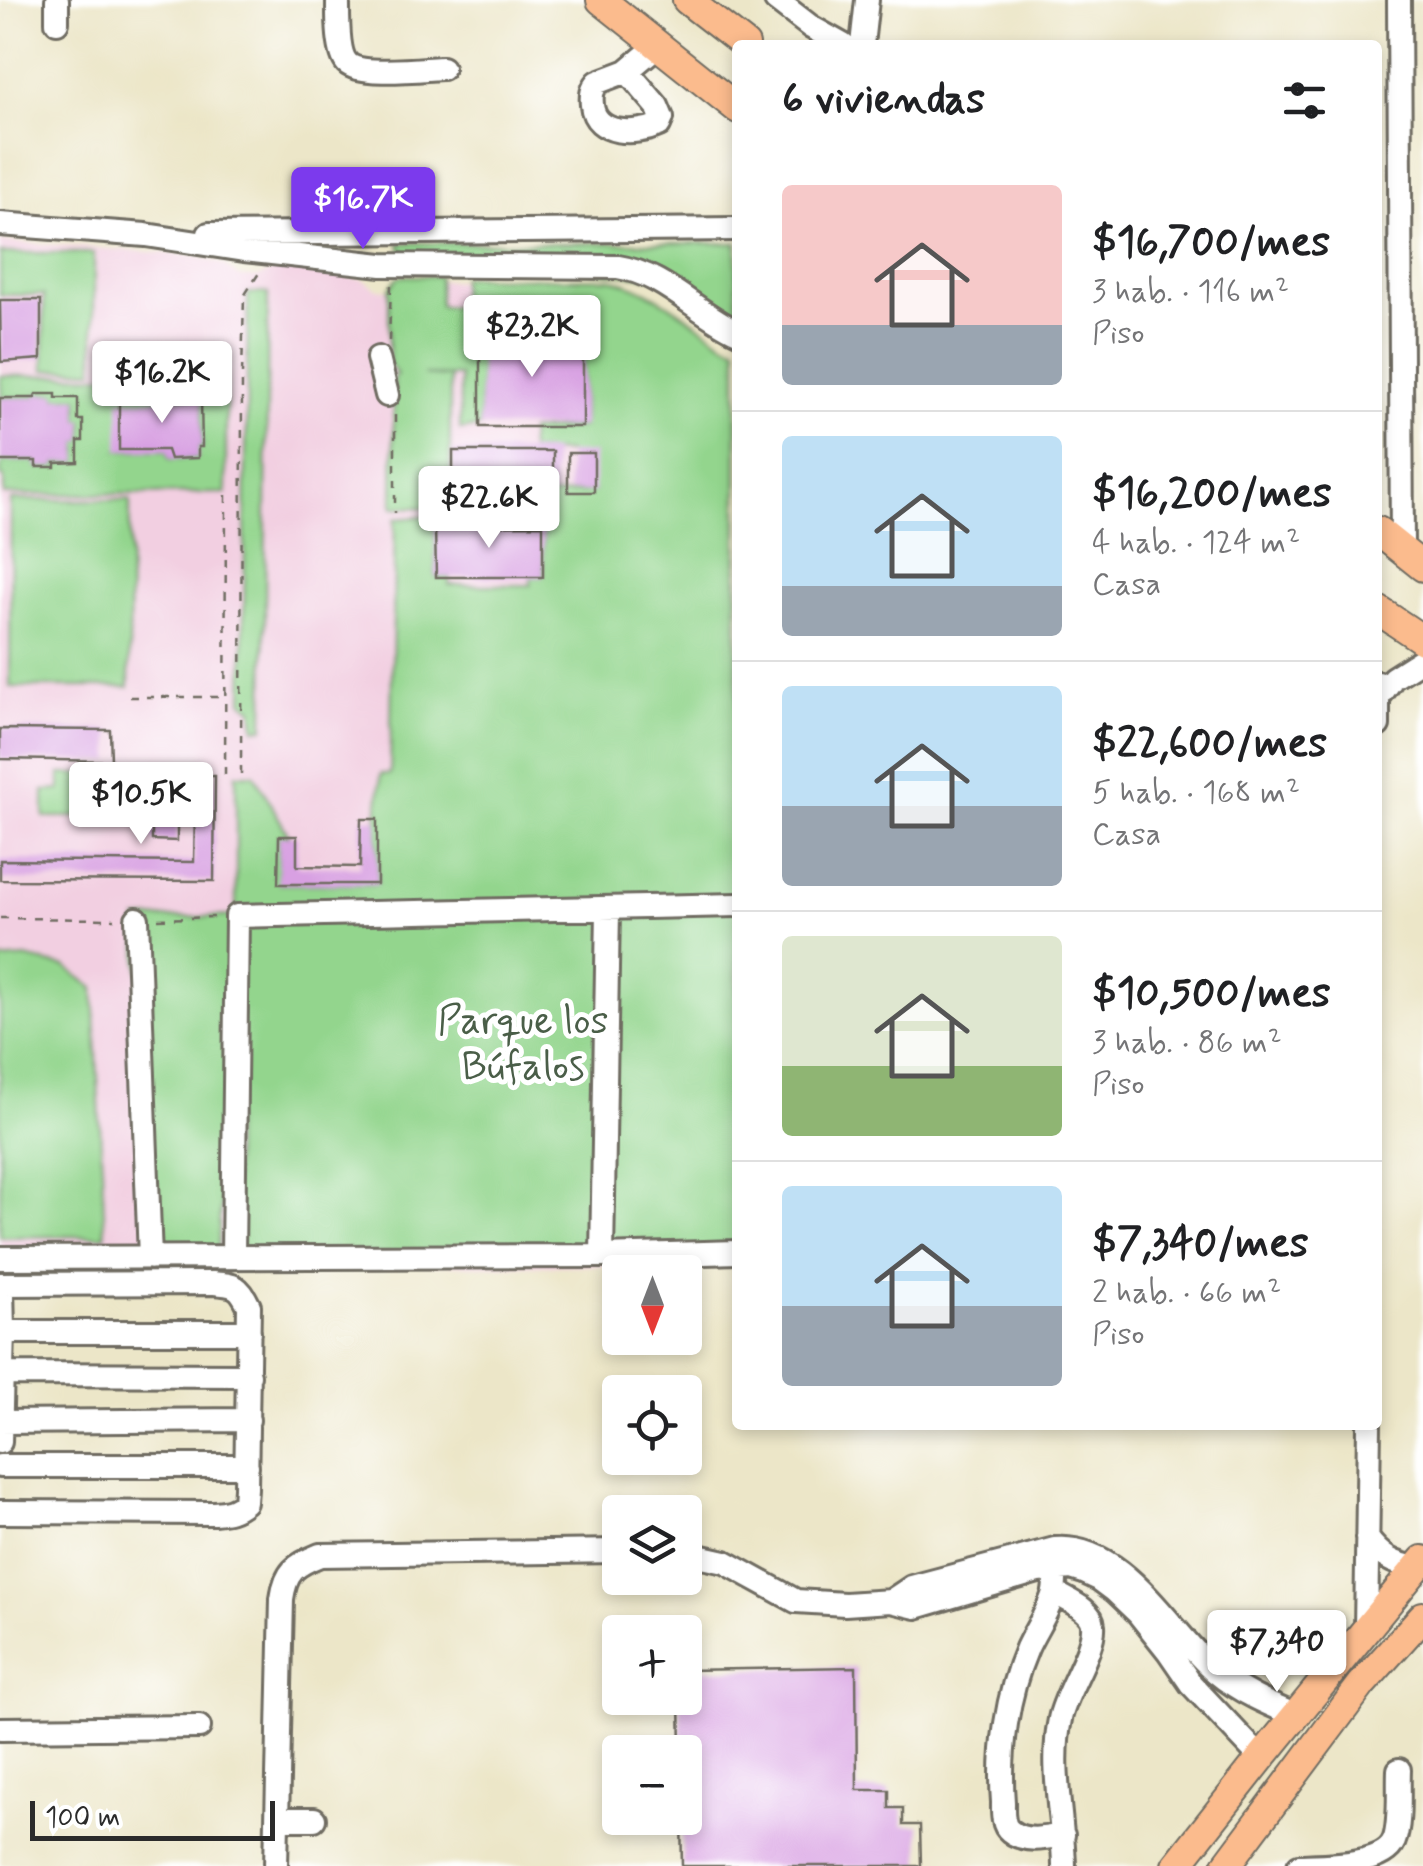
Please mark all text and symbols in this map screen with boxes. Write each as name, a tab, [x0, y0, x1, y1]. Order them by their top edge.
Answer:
text: 6 viviendas	[782, 73, 985, 128]
icon: filters	[1277, 73, 1332, 128]
pin: $16.7K	[282, 167, 444, 252]
text: $16.7K	[313, 178, 413, 220]
text: $16,700/mes	[1092, 216, 1330, 271]
icon: home	[862, 225, 982, 345]
text: 3 hab. · 116 m²	[1092, 271, 1289, 313]
pin: $23.2K	[451, 295, 613, 380]
text: $23.2K	[486, 306, 578, 348]
text: Piso	[1092, 313, 1145, 355]
pin: $16.2K	[81, 341, 243, 426]
text: $16.2K	[114, 352, 210, 394]
pin: $22.6K	[408, 466, 570, 551]
text: $16,200/mes	[1092, 467, 1332, 522]
icon: home	[862, 476, 982, 596]
text: $22.6K	[440, 477, 538, 519]
text: 4 hab. · 124 m²	[1092, 522, 1300, 564]
text: Casa	[1092, 564, 1161, 606]
text: $22,600/mes	[1092, 717, 1327, 772]
icon: home	[862, 726, 982, 846]
pin: $10.5K	[60, 762, 222, 847]
text: 5 hab. · 168 m²	[1092, 772, 1300, 814]
text: $10.5K	[91, 773, 191, 815]
text: Casa	[1092, 814, 1161, 856]
text: $10,500/mes	[1092, 967, 1331, 1022]
icon: home	[862, 976, 982, 1096]
park label: Parque los Búfalos	[438, 996, 608, 1094]
text: 3 hab. · 86 m²	[1092, 1022, 1282, 1064]
text: Piso	[1092, 1064, 1145, 1106]
text: $7,340/mes	[1092, 1217, 1308, 1272]
icon: home	[862, 1226, 982, 1346]
north arrow	[602, 1255, 702, 1355]
map controls	[602, 1255, 702, 1835]
text: 2 hab. · 66 m²	[1092, 1272, 1281, 1314]
text: Piso	[1092, 1314, 1145, 1356]
button: locate	[602, 1375, 702, 1475]
button: layers	[602, 1495, 702, 1595]
pin: $7,340	[1196, 1610, 1358, 1695]
button: +	[602, 1615, 702, 1715]
text: $7,340	[1229, 1621, 1325, 1663]
button: −	[602, 1735, 702, 1835]
scale bar	[30, 1796, 275, 1840]
text: 100 m	[45, 1800, 120, 1837]

